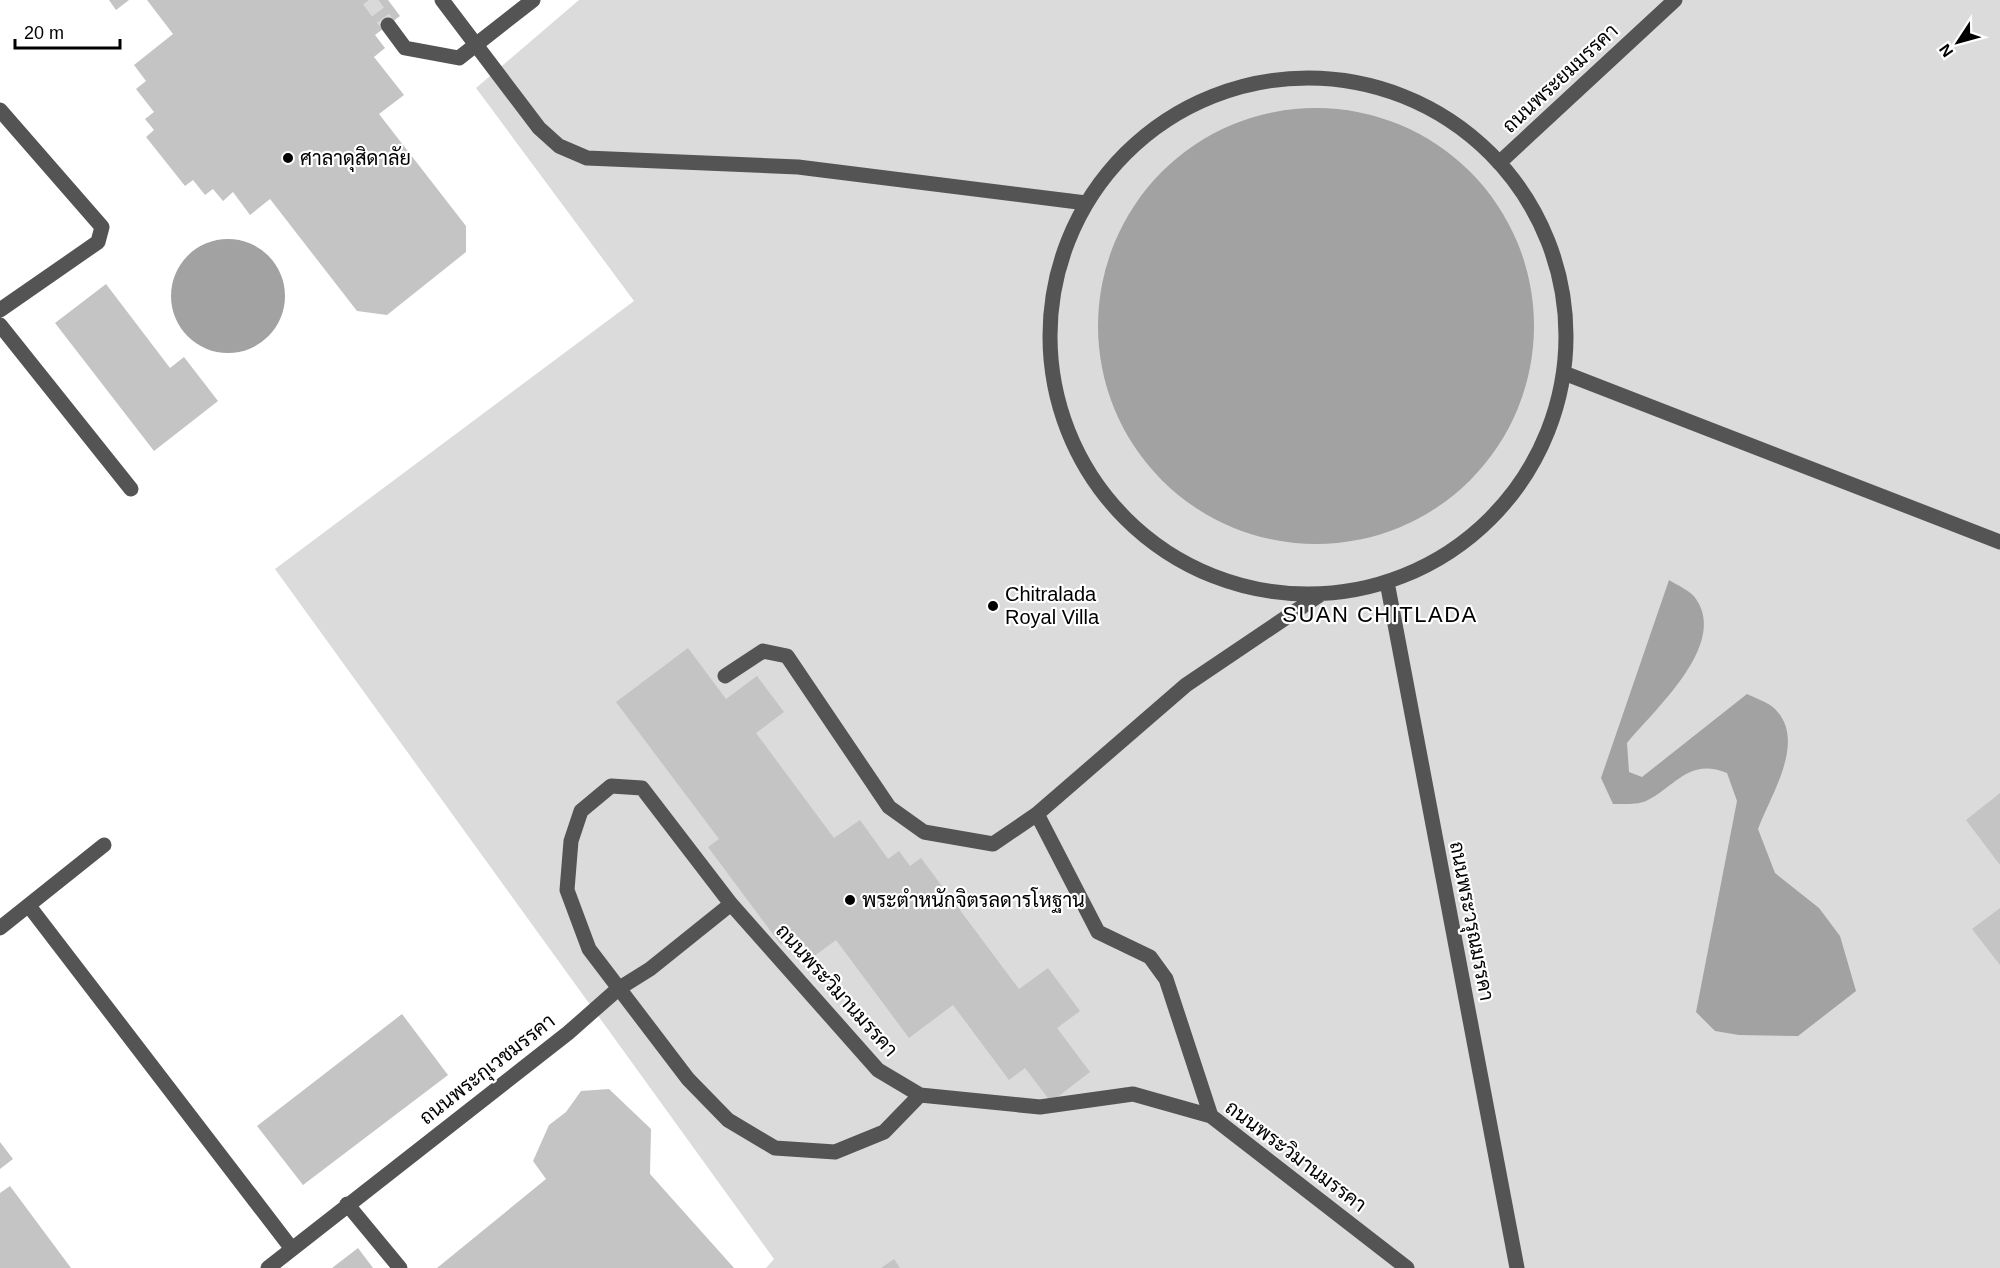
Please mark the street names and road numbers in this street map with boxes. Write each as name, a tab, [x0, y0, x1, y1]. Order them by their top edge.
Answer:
street label: ถนนพระยมมรรคา	[1498, 19, 1622, 137]
street label: ถนนพระวรุณมรรคา	[1443, 839, 1498, 1003]
street label: ถนนพระวิมานมรรคา	[772, 919, 903, 1061]
street label: ถนนพระกุเวชมรรคา	[415, 1009, 561, 1131]
street label: ถนนพระวิมานมรรคา	[1221, 1095, 1371, 1216]

